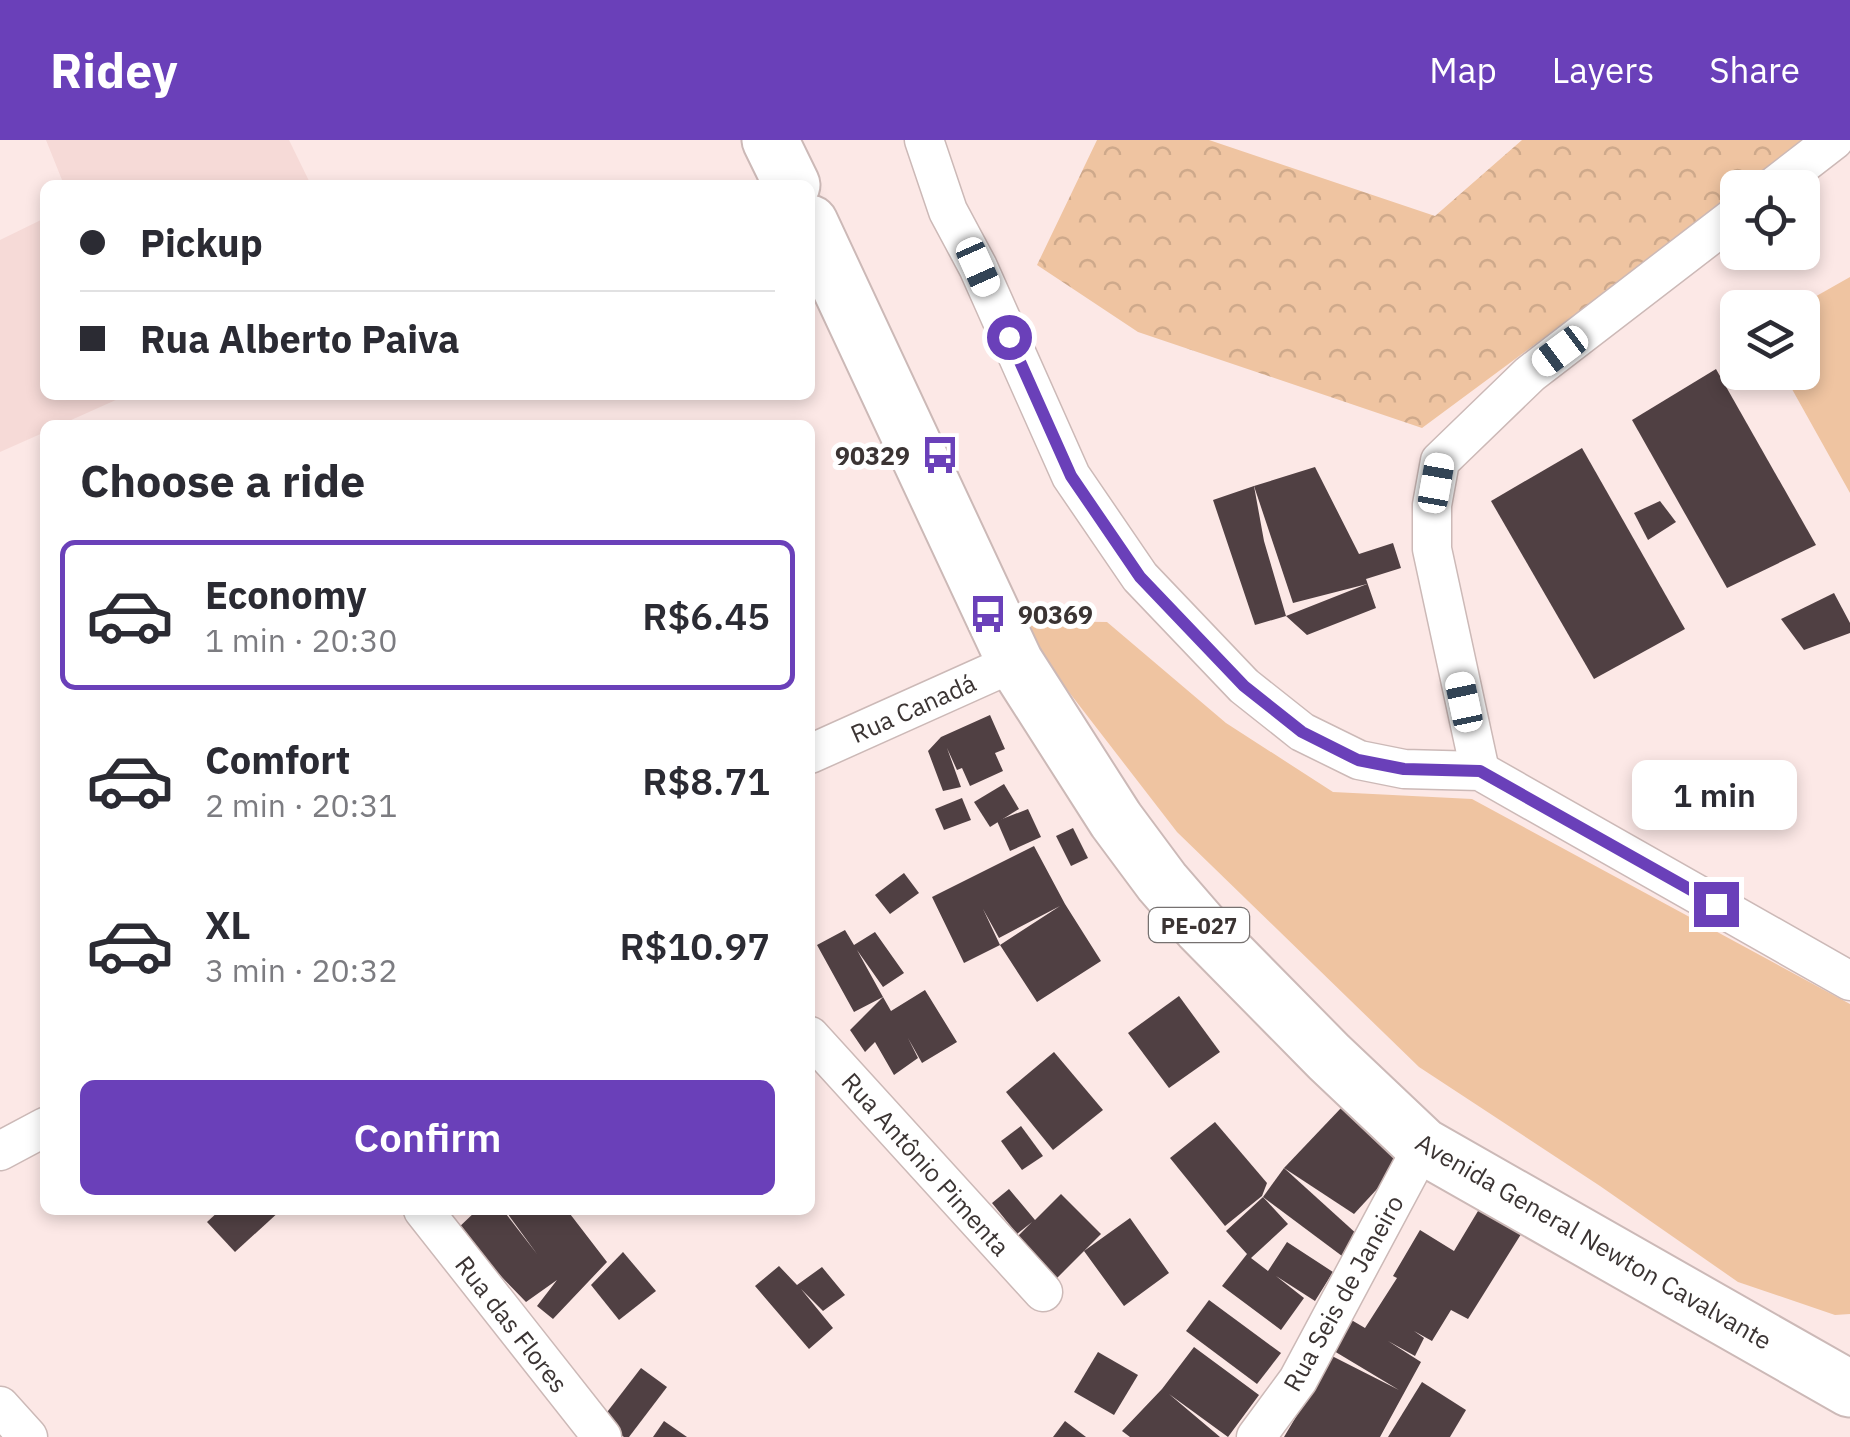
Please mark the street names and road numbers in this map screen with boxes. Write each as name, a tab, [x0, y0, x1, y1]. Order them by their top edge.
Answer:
street label: Rua Canadá	[845, 666, 981, 750]
road number: PE-027	[1149, 908, 1249, 942]
street label: Rua Antônio Pimenta	[835, 1065, 1017, 1263]
street label: Avenida General Newton Cavalvante	[1410, 1125, 1778, 1357]
street label: Rua Seis de Janeiro	[1275, 1189, 1411, 1397]
street label: Rua das Flores	[448, 1249, 576, 1399]

